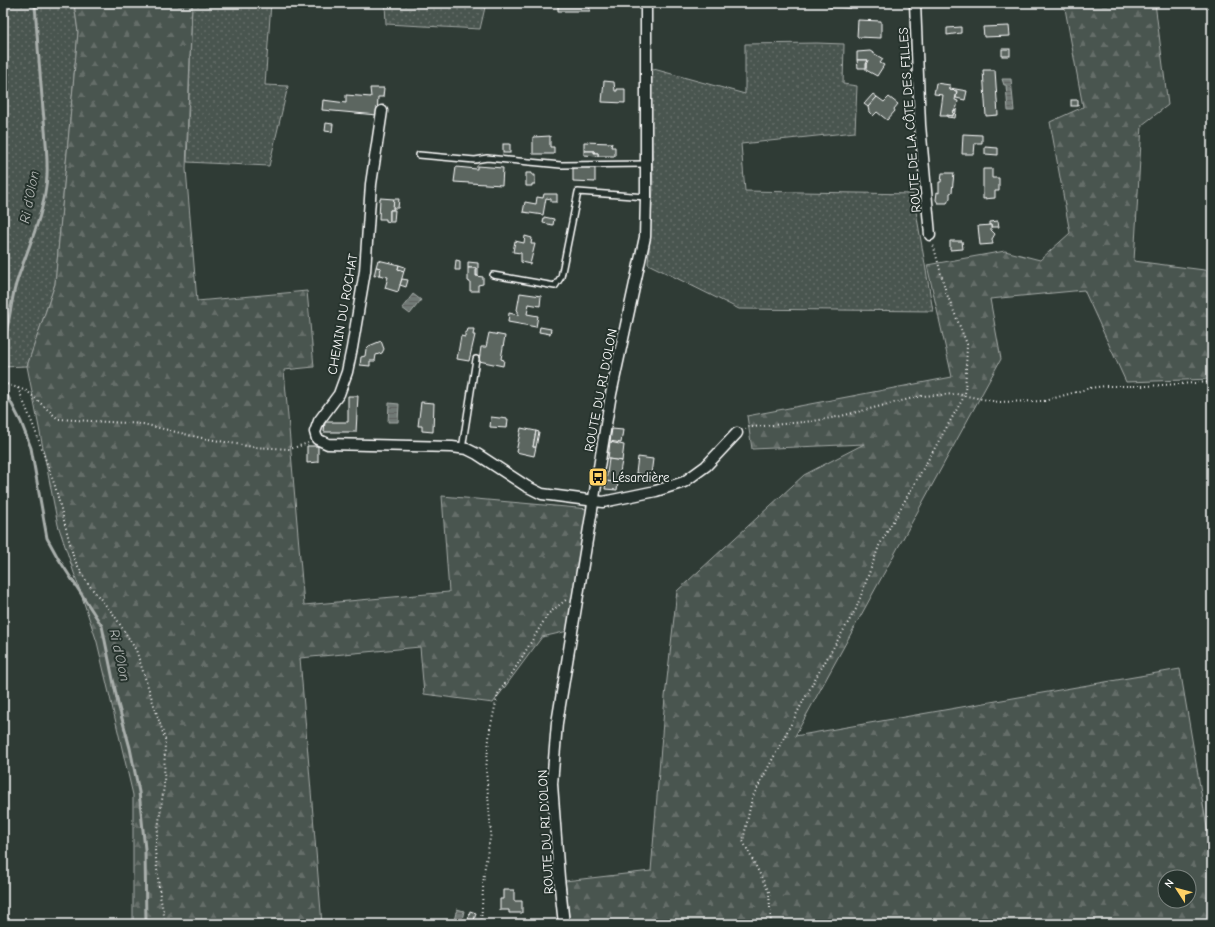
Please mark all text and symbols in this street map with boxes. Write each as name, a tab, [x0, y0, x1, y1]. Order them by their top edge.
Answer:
street label: ROUTE DE LA CÔTE DES FILLES	[895, 27, 923, 213]
water label: Ri d'Olon	[16, 169, 43, 225]
street label: CHEMIN DU ROCHAT	[324, 252, 361, 376]
street label: ROUTE DU RI D'OLON	[581, 327, 620, 453]
bus stop icon: Lésardière	[587, 466, 609, 488]
place label: Lésardière	[612, 470, 670, 485]
water label: Ri d'Olon	[105, 627, 134, 683]
street label: ROUTE DU RI D'OLON	[535, 769, 556, 895]
north arrow	[1157, 869, 1197, 909]
text: N	[1162, 877, 1177, 890]

